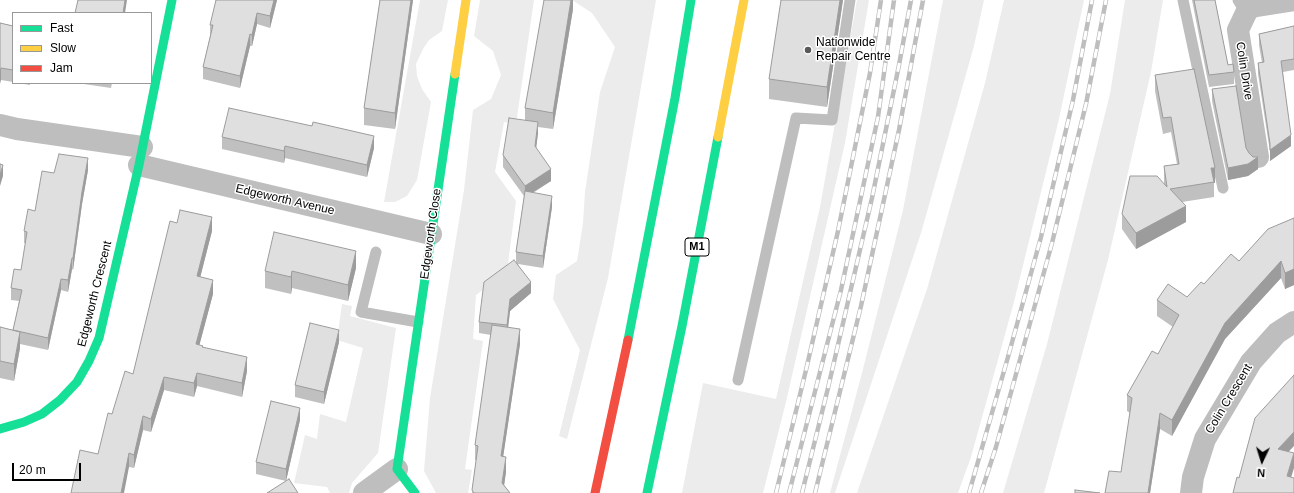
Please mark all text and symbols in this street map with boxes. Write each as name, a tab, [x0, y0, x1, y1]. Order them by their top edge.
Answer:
legend	[12, 12, 152, 84]
text: Fast	[50, 21, 73, 35]
place label: Nationwide Repair Centre	[816, 36, 891, 64]
text: Slow	[50, 41, 76, 55]
street label: Colin Drive	[1232, 41, 1256, 101]
marker: Nationwide Repair Centre	[803, 45, 813, 55]
text: Jam	[50, 61, 73, 75]
street label: Edgeworth Avenue	[234, 182, 336, 218]
street label: Edgeworth Close	[418, 188, 444, 280]
road number: M1	[685, 238, 709, 256]
street label: Edgeworth Crescent	[75, 240, 115, 348]
street label: Colin Crescent	[1203, 362, 1255, 436]
north arrow	[1242, 441, 1282, 481]
scale bar	[14, 455, 83, 481]
text: 20 m	[19, 463, 46, 477]
text: N	[1257, 467, 1266, 479]

